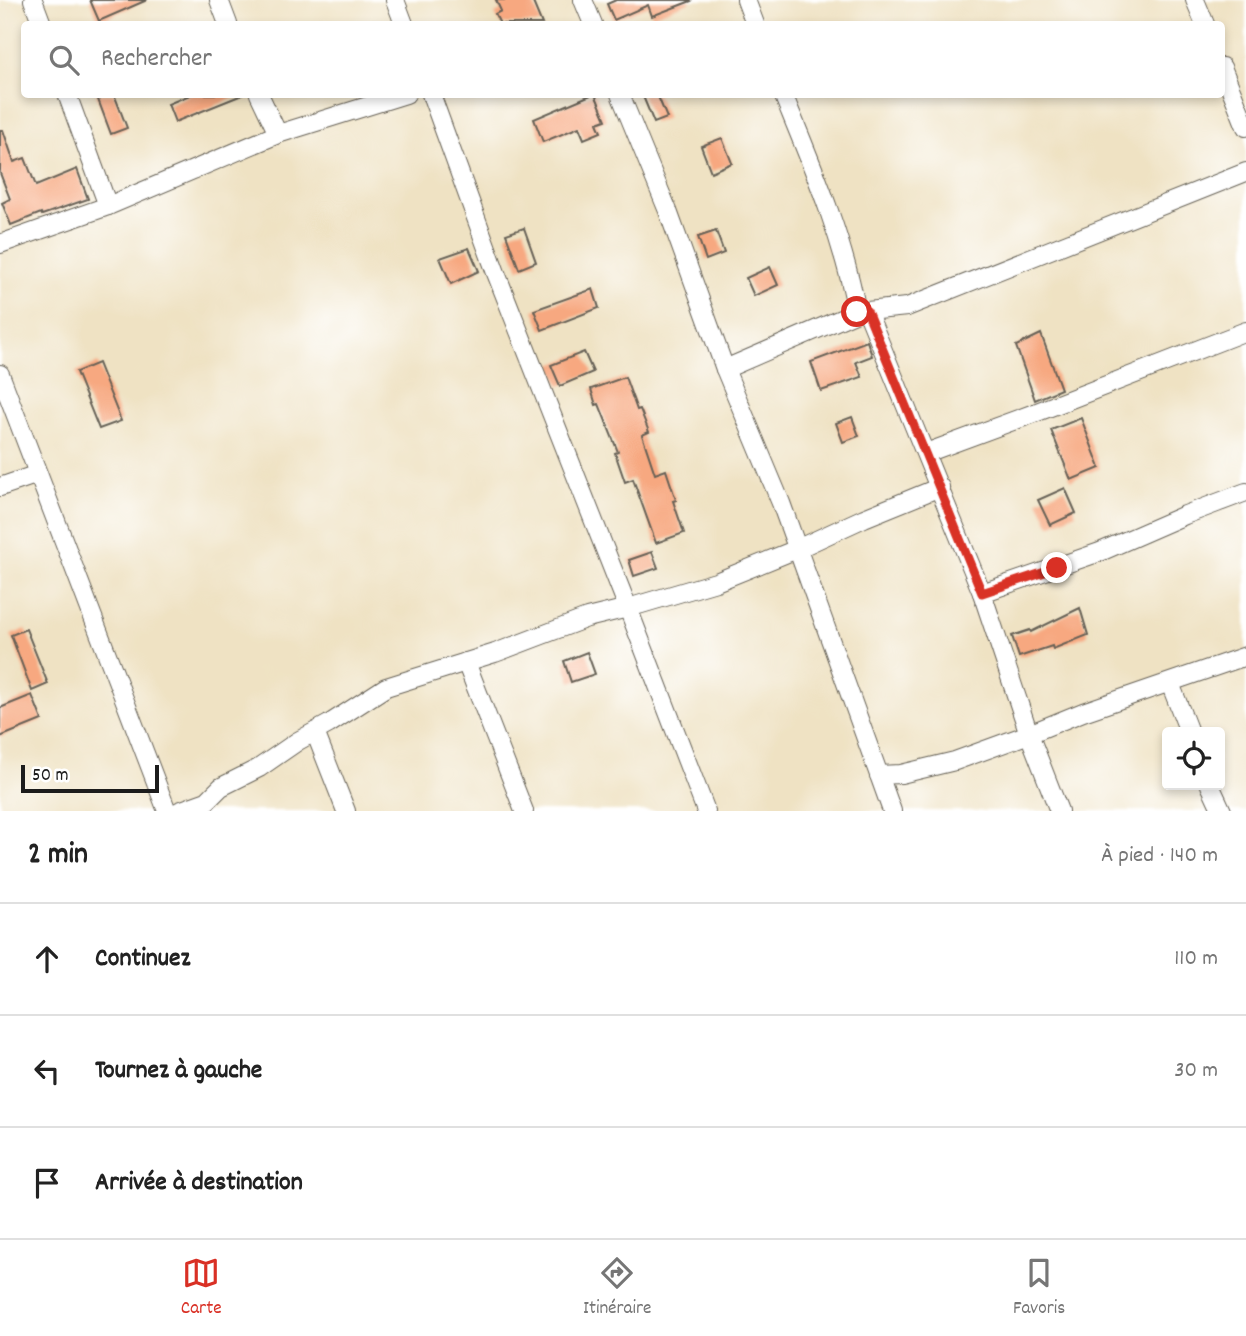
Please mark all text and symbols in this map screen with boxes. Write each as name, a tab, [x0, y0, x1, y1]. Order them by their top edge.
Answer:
search box	[21, 21, 1225, 98]
icon: search	[45, 41, 83, 79]
text: Rechercher	[101, 41, 212, 78]
route start	[841, 296, 872, 327]
route end	[1041, 552, 1072, 583]
map controls	[1162, 727, 1225, 790]
button: locate	[1162, 727, 1225, 790]
scale bar	[21, 762, 159, 794]
text: 50 m	[32, 763, 69, 790]
text: 2 min	[28, 835, 88, 878]
text: À pied · 140 m	[1101, 840, 1218, 873]
icon: ahead	[28, 940, 66, 978]
text: Continuez	[95, 941, 190, 978]
text: 110 m	[1174, 943, 1218, 976]
icon: left	[28, 1052, 66, 1090]
text: Tournez à gauche	[95, 1053, 262, 1090]
text: 30 m	[1174, 1055, 1218, 1088]
icon: arrive	[28, 1164, 66, 1202]
text: Arrivée à destination	[95, 1165, 303, 1202]
tab: Carte	[181, 1254, 222, 1323]
tab: Itinéraire	[583, 1254, 651, 1323]
tab: Favoris	[1013, 1254, 1065, 1323]

